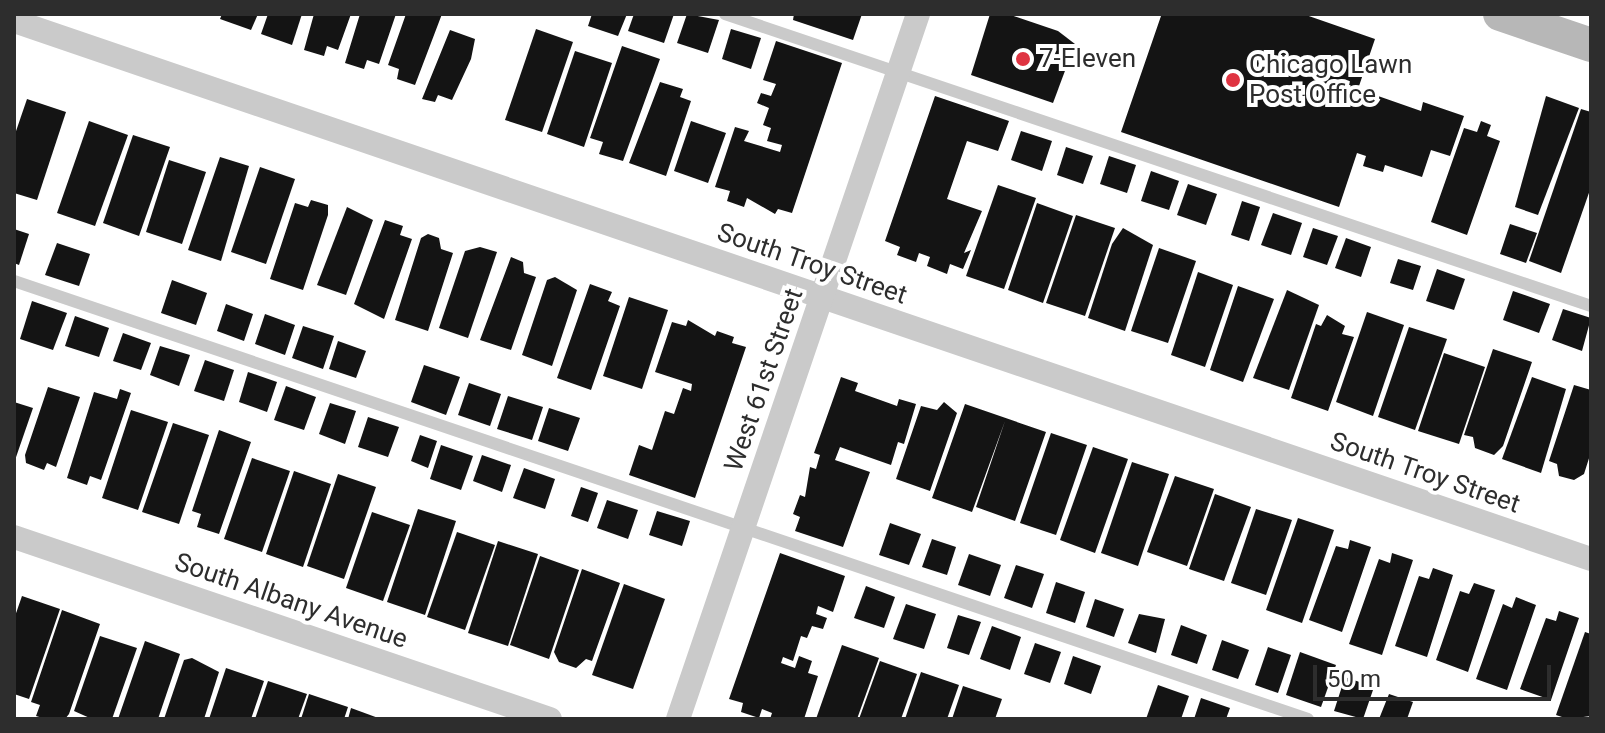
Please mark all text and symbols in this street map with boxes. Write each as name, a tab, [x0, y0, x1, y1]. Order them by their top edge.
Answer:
place label: 7-Eleven	[1039, 43, 1136, 75]
place label: Chicago Lawn Post Office	[1249, 49, 1412, 110]
marker: 7-Eleven	[1014, 50, 1032, 68]
marker: Chicago Lawn Post Office	[1224, 71, 1242, 89]
street label: South Troy Street	[713, 217, 911, 311]
street label: West 61st Street	[718, 285, 810, 475]
street label: South Troy Street	[1326, 426, 1524, 520]
street label: South Albany Avenue	[171, 547, 411, 655]
scale bar	[1317, 649, 1555, 699]
text: 50 m	[1327, 665, 1381, 693]

